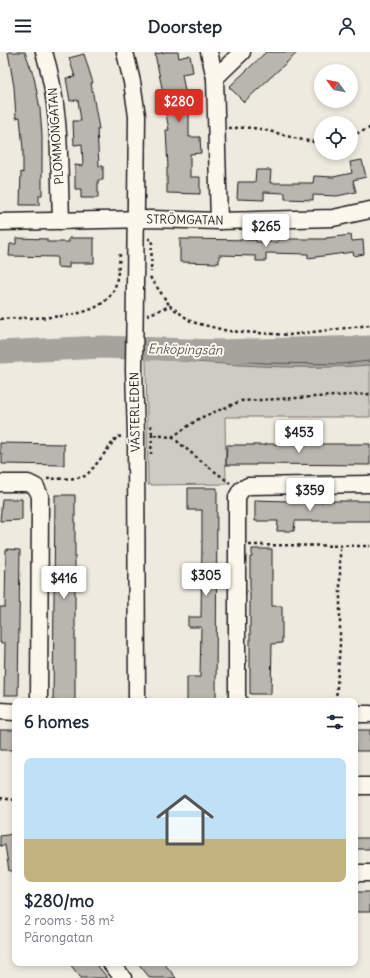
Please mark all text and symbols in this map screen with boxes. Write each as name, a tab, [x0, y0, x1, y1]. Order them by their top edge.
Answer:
icon: menu	[12, 15, 34, 37]
text: Doorstep	[148, 15, 222, 38]
icon: person	[336, 15, 358, 37]
north arrow	[314, 64, 358, 108]
map controls	[314, 64, 358, 160]
street label: PLOMMONGATAN	[45, 87, 66, 185]
pin: $280	[155, 89, 203, 123]
text: $280	[164, 93, 194, 110]
button: locate	[314, 116, 358, 160]
street label: STRÖMGATAN	[146, 211, 224, 228]
pin: $265	[242, 214, 290, 248]
text: $265	[251, 218, 281, 235]
water label: Enköpingsån	[147, 340, 223, 359]
street label: VÄSTERLEDEN	[126, 372, 143, 452]
pin: $453	[275, 420, 323, 454]
text: $453	[284, 424, 314, 441]
pin: $359	[286, 478, 334, 512]
text: $359	[295, 482, 325, 499]
pin: $305	[182, 563, 230, 597]
pin: $416	[40, 566, 88, 600]
text: $305	[191, 567, 221, 584]
text: $416	[50, 570, 78, 587]
text: 6 homes	[24, 711, 89, 733]
icon: filters	[324, 711, 346, 733]
icon: home	[149, 784, 221, 856]
text: $280/mo	[24, 890, 94, 912]
text: 2 rooms · 58 m²	[24, 912, 115, 929]
text: Pärongatan	[24, 929, 93, 946]

